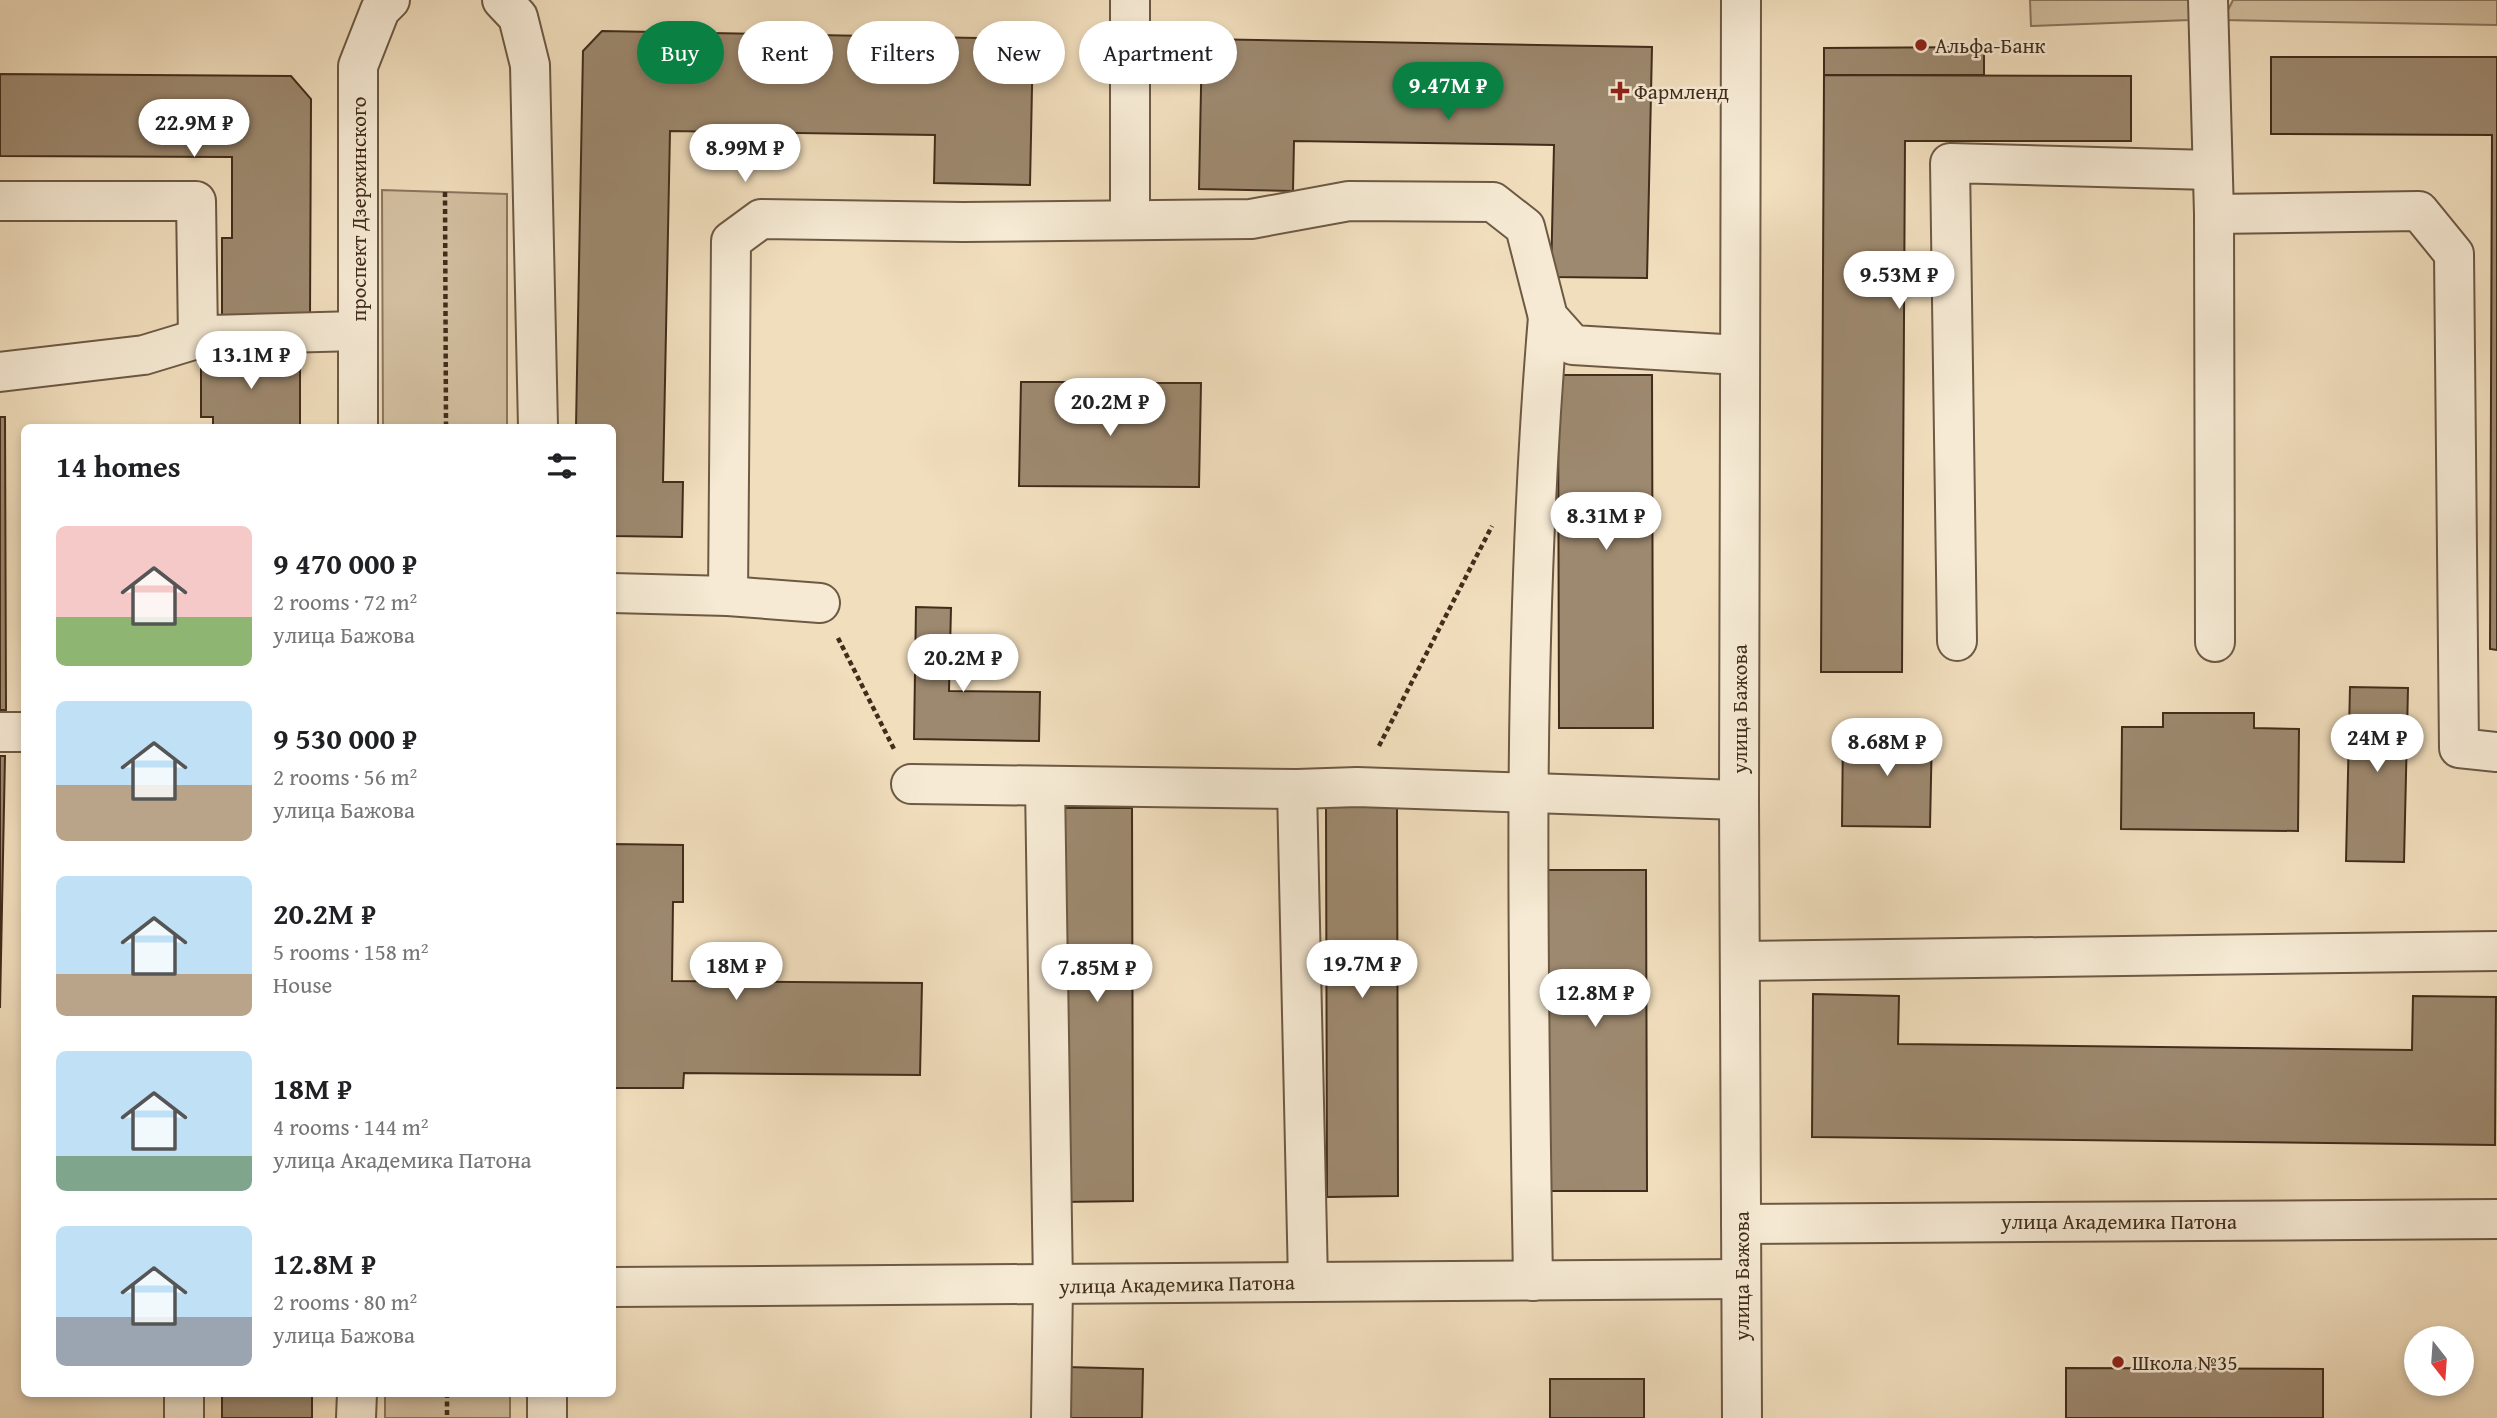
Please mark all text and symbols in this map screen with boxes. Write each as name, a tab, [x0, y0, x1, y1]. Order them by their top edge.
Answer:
chip: Buy	[637, 21, 724, 84]
chip: Rent	[738, 21, 833, 84]
chip: Filters	[847, 21, 959, 84]
chip: New	[973, 21, 1065, 84]
chip: Apartment	[1079, 21, 1237, 84]
place label: Альфа-Банк	[1935, 30, 2046, 61]
marker: Альфа-Банк	[1913, 37, 1929, 53]
pin: 9.47M ₽	[1383, 62, 1513, 122]
text: 9.47M ₽	[1408, 68, 1488, 101]
place label: Фармленд	[1634, 76, 1730, 107]
marker: Фармленд	[1612, 83, 1628, 99]
street label: проспект Дзержинского	[343, 96, 374, 322]
pin: 22.9M ₽	[129, 100, 259, 159]
text: 22.9M ₽	[154, 105, 234, 138]
pin: 8.99M ₽	[680, 124, 810, 184]
text: 8.99M ₽	[705, 130, 785, 163]
pin: 9.53M ₽	[1834, 252, 1964, 311]
text: 9.53M ₽	[1859, 257, 1939, 290]
pin: 13.1M ₽	[186, 332, 316, 391]
text: 13.1M ₽	[211, 337, 291, 370]
pin: 20.2M ₽	[1045, 378, 1175, 438]
text: 20.2M ₽	[1070, 384, 1150, 417]
text: 14 homes	[56, 444, 181, 488]
icon: filters	[543, 447, 581, 485]
pin: 8.31M ₽	[1541, 492, 1671, 552]
text: 8.31M ₽	[1566, 498, 1646, 531]
text: 9 470 000 ₽	[273, 541, 417, 585]
icon: home	[112, 554, 196, 638]
text: 2 rooms · 72 m²	[273, 585, 417, 618]
text: улица Бажова	[273, 618, 415, 651]
pin: 20.2M ₽	[898, 634, 1028, 694]
text: 20.2M ₽	[923, 640, 1003, 673]
street label: улица Бажова	[1724, 644, 1755, 775]
pin: 24M ₽	[2328, 714, 2426, 774]
text: 9 530 000 ₽	[273, 716, 417, 760]
pin: 8.68M ₽	[1822, 718, 1952, 778]
text: 24M ₽	[2347, 720, 2407, 753]
text: 8.68M ₽	[1847, 724, 1927, 757]
icon: home	[112, 729, 196, 813]
text: 2 rooms · 56 m²	[273, 760, 417, 793]
text: улица Бажова	[273, 793, 415, 826]
text: 20.2M ₽	[273, 891, 376, 935]
icon: home	[112, 904, 196, 988]
text: 5 rooms · 158 m²	[273, 935, 428, 968]
pin: 19.7M ₽	[1297, 940, 1427, 1000]
pin: 18M ₽	[687, 942, 785, 1002]
pin: 7.85M ₽	[1032, 944, 1162, 1004]
text: 19.7M ₽	[1322, 946, 1402, 979]
text: 18M ₽	[706, 948, 766, 981]
text: 7.85M ₽	[1057, 950, 1137, 983]
text: House	[273, 968, 332, 1001]
pin: 12.8M ₽	[1530, 970, 1660, 1029]
text: 12.8M ₽	[1555, 975, 1635, 1008]
text: 18M ₽	[273, 1066, 352, 1110]
icon: home	[112, 1079, 196, 1163]
text: 4 rooms · 144 m²	[273, 1110, 428, 1143]
text: улица Академика Патона	[273, 1143, 531, 1176]
street label: улица Академика Патона	[2000, 1206, 2237, 1237]
street label: улица Бажова	[1726, 1211, 1757, 1342]
text: 12.8M ₽	[273, 1241, 376, 1285]
icon: home	[112, 1254, 196, 1338]
street label: улица Академика Патона	[1058, 1266, 1295, 1302]
text: 2 rooms · 80 m²	[273, 1285, 417, 1318]
text: улица Бажова	[273, 1318, 415, 1351]
north arrow	[2404, 1326, 2474, 1396]
map controls	[2404, 1326, 2474, 1396]
place label: Школа №35	[2132, 1347, 2238, 1378]
marker: Школа №35	[2110, 1354, 2126, 1370]

